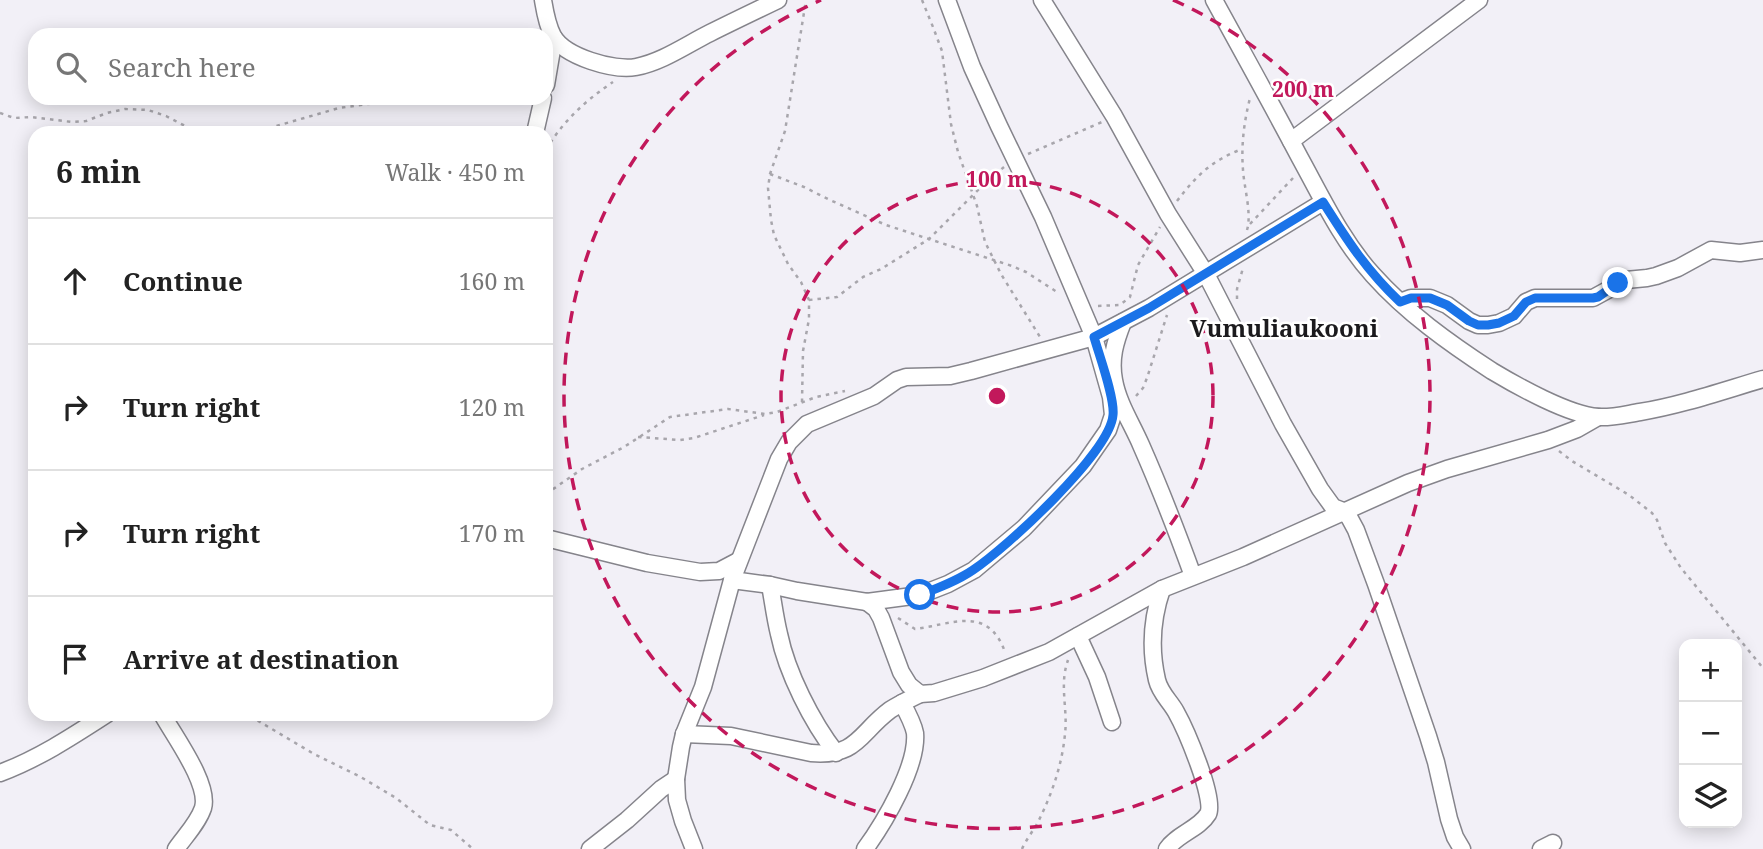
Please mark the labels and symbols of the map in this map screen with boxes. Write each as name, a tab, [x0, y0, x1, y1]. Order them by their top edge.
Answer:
text: 200 m	[1272, 75, 1334, 103]
text: 100 m	[966, 165, 1028, 193]
route end	[1602, 267, 1633, 298]
district label: Vumuliaukooni	[1190, 311, 1379, 344]
centre of rings	[985, 384, 1009, 408]
route start	[904, 579, 935, 610]

